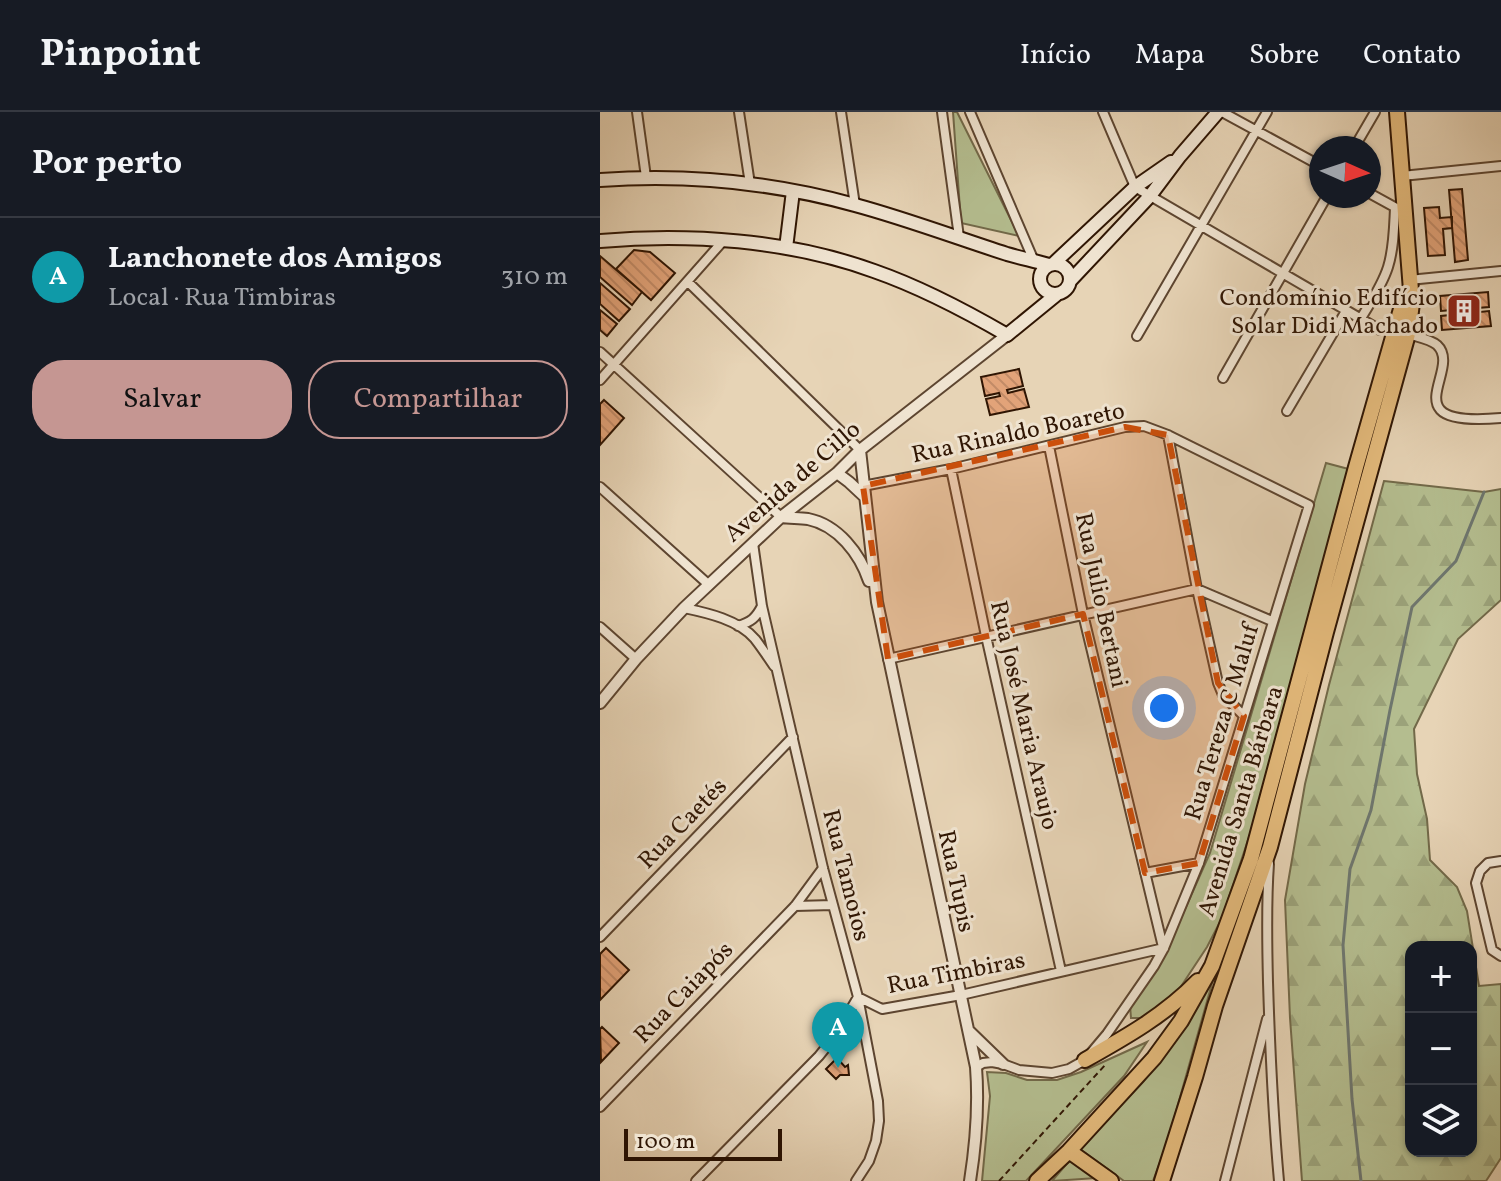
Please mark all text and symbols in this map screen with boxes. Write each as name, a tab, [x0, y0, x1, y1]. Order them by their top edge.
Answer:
text: Pinpoint	[40, 29, 201, 82]
text: Início	[1020, 36, 1091, 75]
text: Mapa	[1135, 36, 1205, 75]
text: Sobre	[1249, 36, 1319, 75]
text: Contato	[1363, 36, 1461, 75]
north arrow	[1309, 136, 1381, 208]
text: Por perto	[32, 141, 182, 188]
text: Lanchonete dos Amigos	[108, 238, 442, 280]
text: A	[49, 259, 67, 295]
text: 310 m	[501, 259, 568, 295]
text: Local · Rua Timbiras	[108, 280, 336, 316]
place label: Condomínio Edifício Solar Didi Machado	[1220, 282, 1438, 344]
building icon: Condomínio Edifício Solar Didi Machado	[1445, 292, 1483, 330]
button: Salvar	[32, 360, 292, 439]
button: Compartilhar	[308, 360, 568, 439]
street label: Rua Rinaldo Boareto	[909, 395, 1128, 473]
street label: Avenida de Cillo	[718, 414, 869, 551]
street label: Rua Julio Bertani	[1065, 510, 1135, 691]
street label: Rua José Maria Araujo	[980, 598, 1066, 833]
street label: Rua Tereza C Maluf	[1177, 618, 1270, 825]
street label: Avenida Santa Bárbara	[1191, 682, 1293, 921]
your location	[1144, 688, 1184, 728]
street label: Rua Caetés	[631, 771, 736, 878]
street label: Rua Tamoios	[812, 806, 878, 945]
street label: Rua Tupis	[928, 827, 982, 936]
street label: Rua Caiapós	[627, 935, 742, 1052]
map controls	[1405, 941, 1477, 1157]
button: +	[1405, 941, 1477, 1013]
street label: Rua Timbiras	[884, 944, 1028, 1004]
pin: A	[812, 1002, 864, 1068]
button: −	[1405, 1013, 1477, 1085]
button: layers	[1405, 1085, 1477, 1157]
scale bar	[624, 1125, 782, 1161]
text: 100 m	[636, 1127, 695, 1158]

